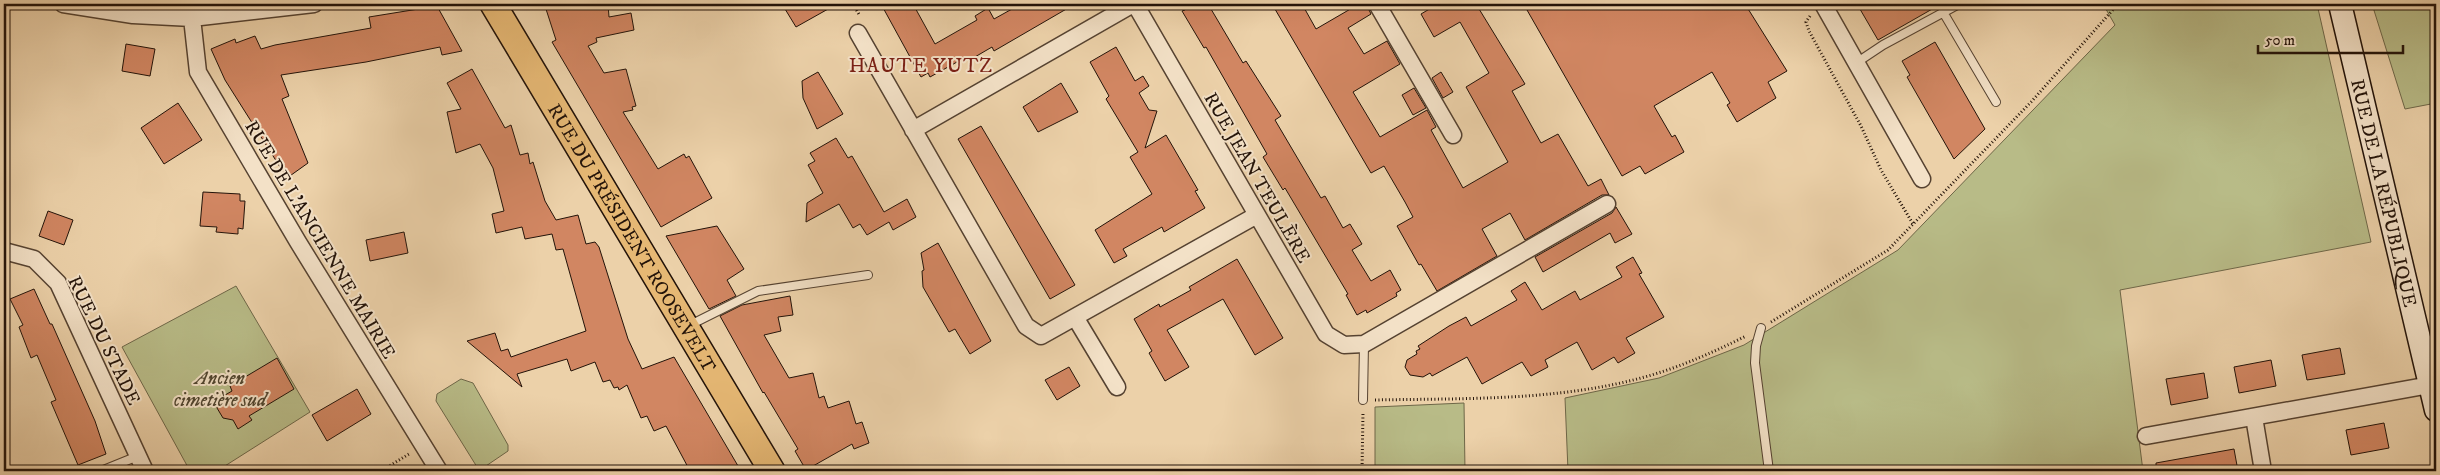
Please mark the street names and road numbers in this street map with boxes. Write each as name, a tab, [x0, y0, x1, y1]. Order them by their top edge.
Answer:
street label: RUE DE LA RÉPUBLIQUE	[2345, 77, 2421, 309]
street label: RUE JEAN TEULÈRE	[1198, 88, 1316, 267]
street label: RUE DU PRÉSIDENT ROOSEVELT	[542, 100, 721, 377]
street label: RUE DE L'ANCIENNE MAIRIE	[239, 117, 400, 363]
street label: RUE DU STADE	[62, 272, 145, 409]

